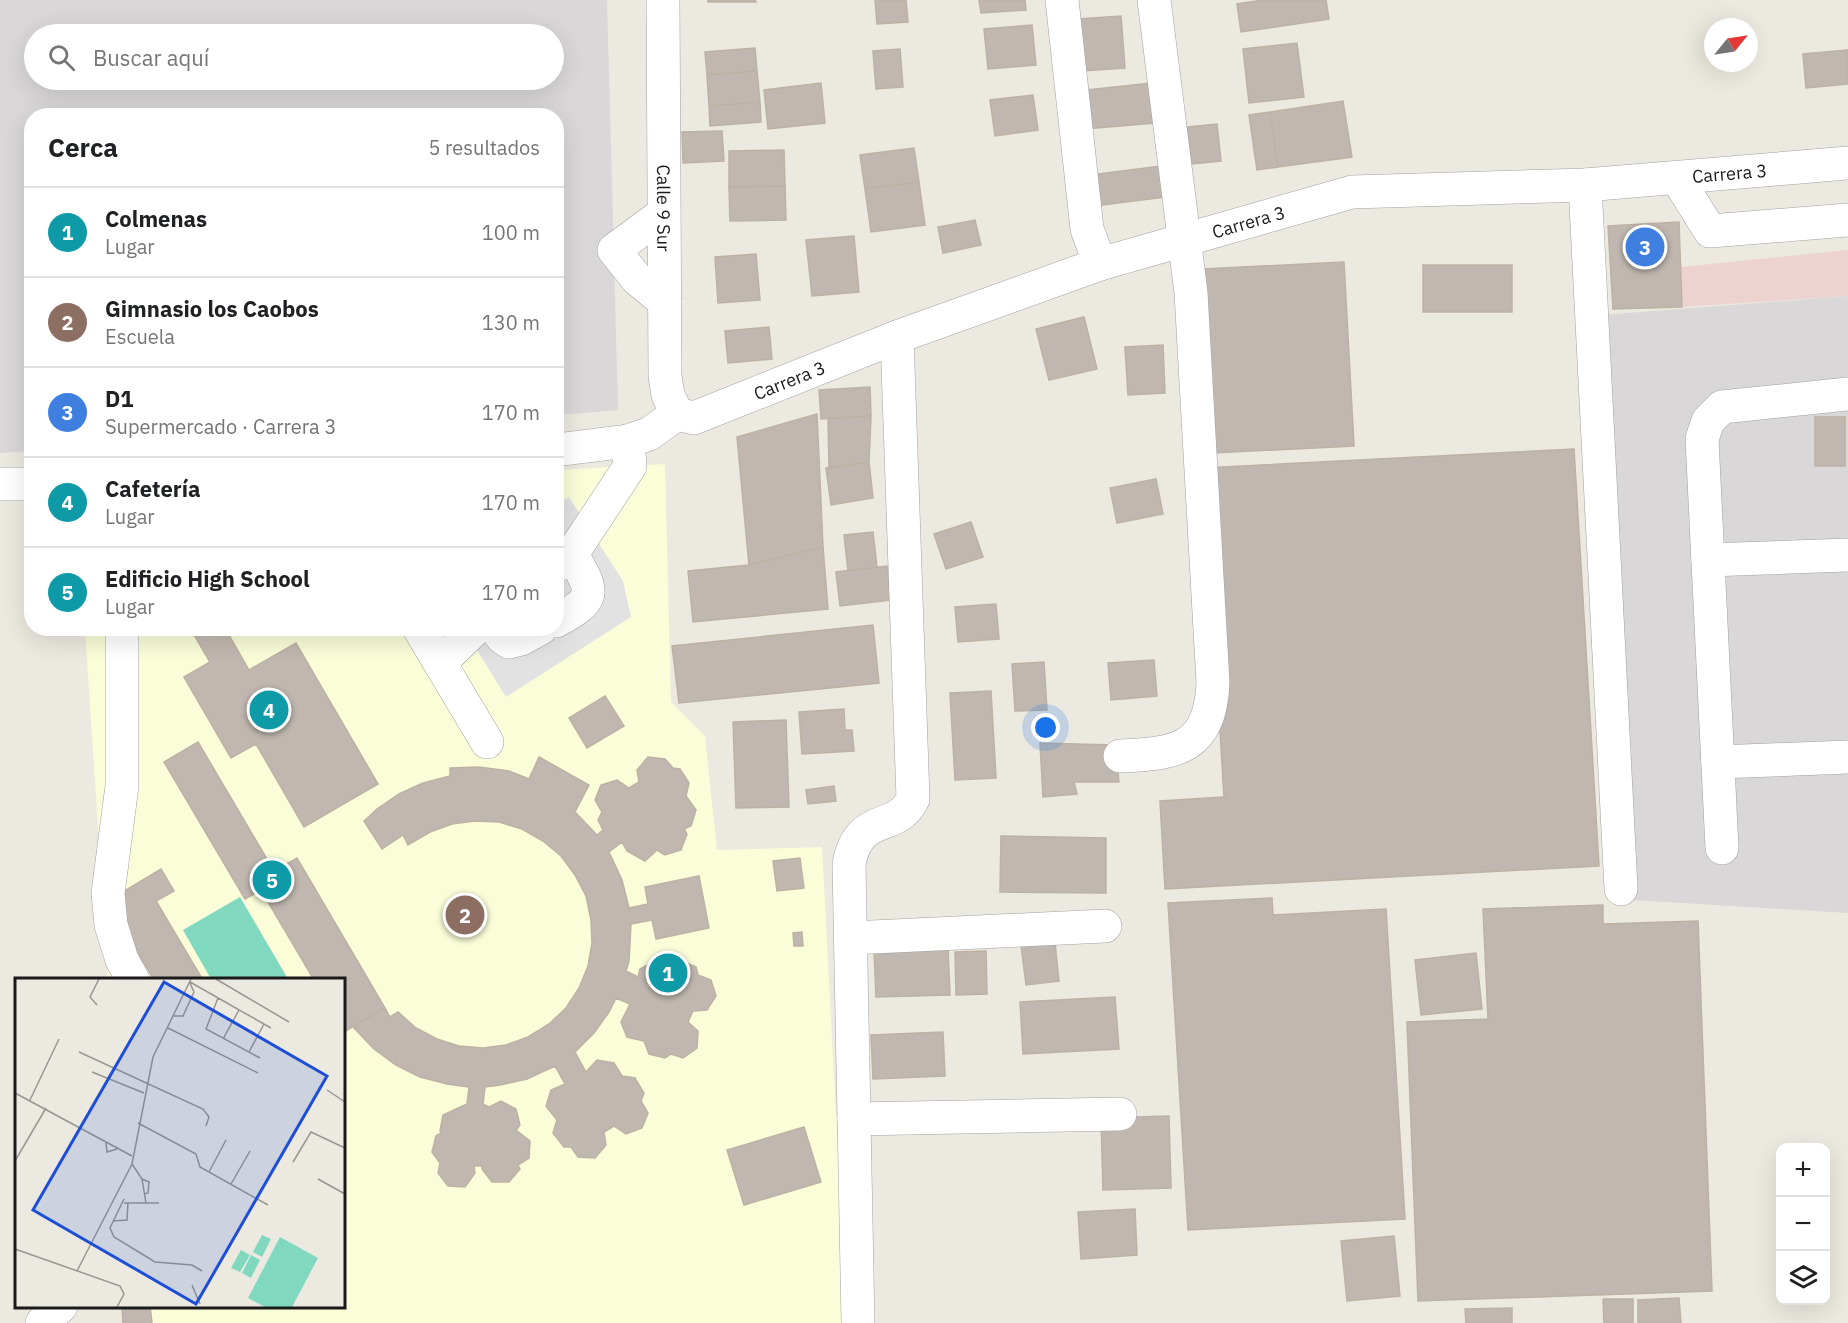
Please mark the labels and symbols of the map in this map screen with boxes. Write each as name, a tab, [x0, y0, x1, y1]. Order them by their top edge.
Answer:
north arrow	[1704, 18, 1758, 72]
street label: Carrera 3	[1691, 158, 1768, 187]
street label: Calle 9 Sur	[652, 164, 676, 252]
street label: Carrera 3	[1209, 200, 1288, 243]
pin: 3	[1626, 224, 1664, 270]
street label: Carrera 3	[750, 355, 828, 405]
pin: 4	[250, 688, 288, 732]
your location	[1031, 713, 1060, 742]
pin: 5	[252, 858, 292, 902]
pin: 2	[446, 892, 484, 938]
pin: 1	[648, 950, 688, 996]
inset map	[15, 978, 345, 1308]

